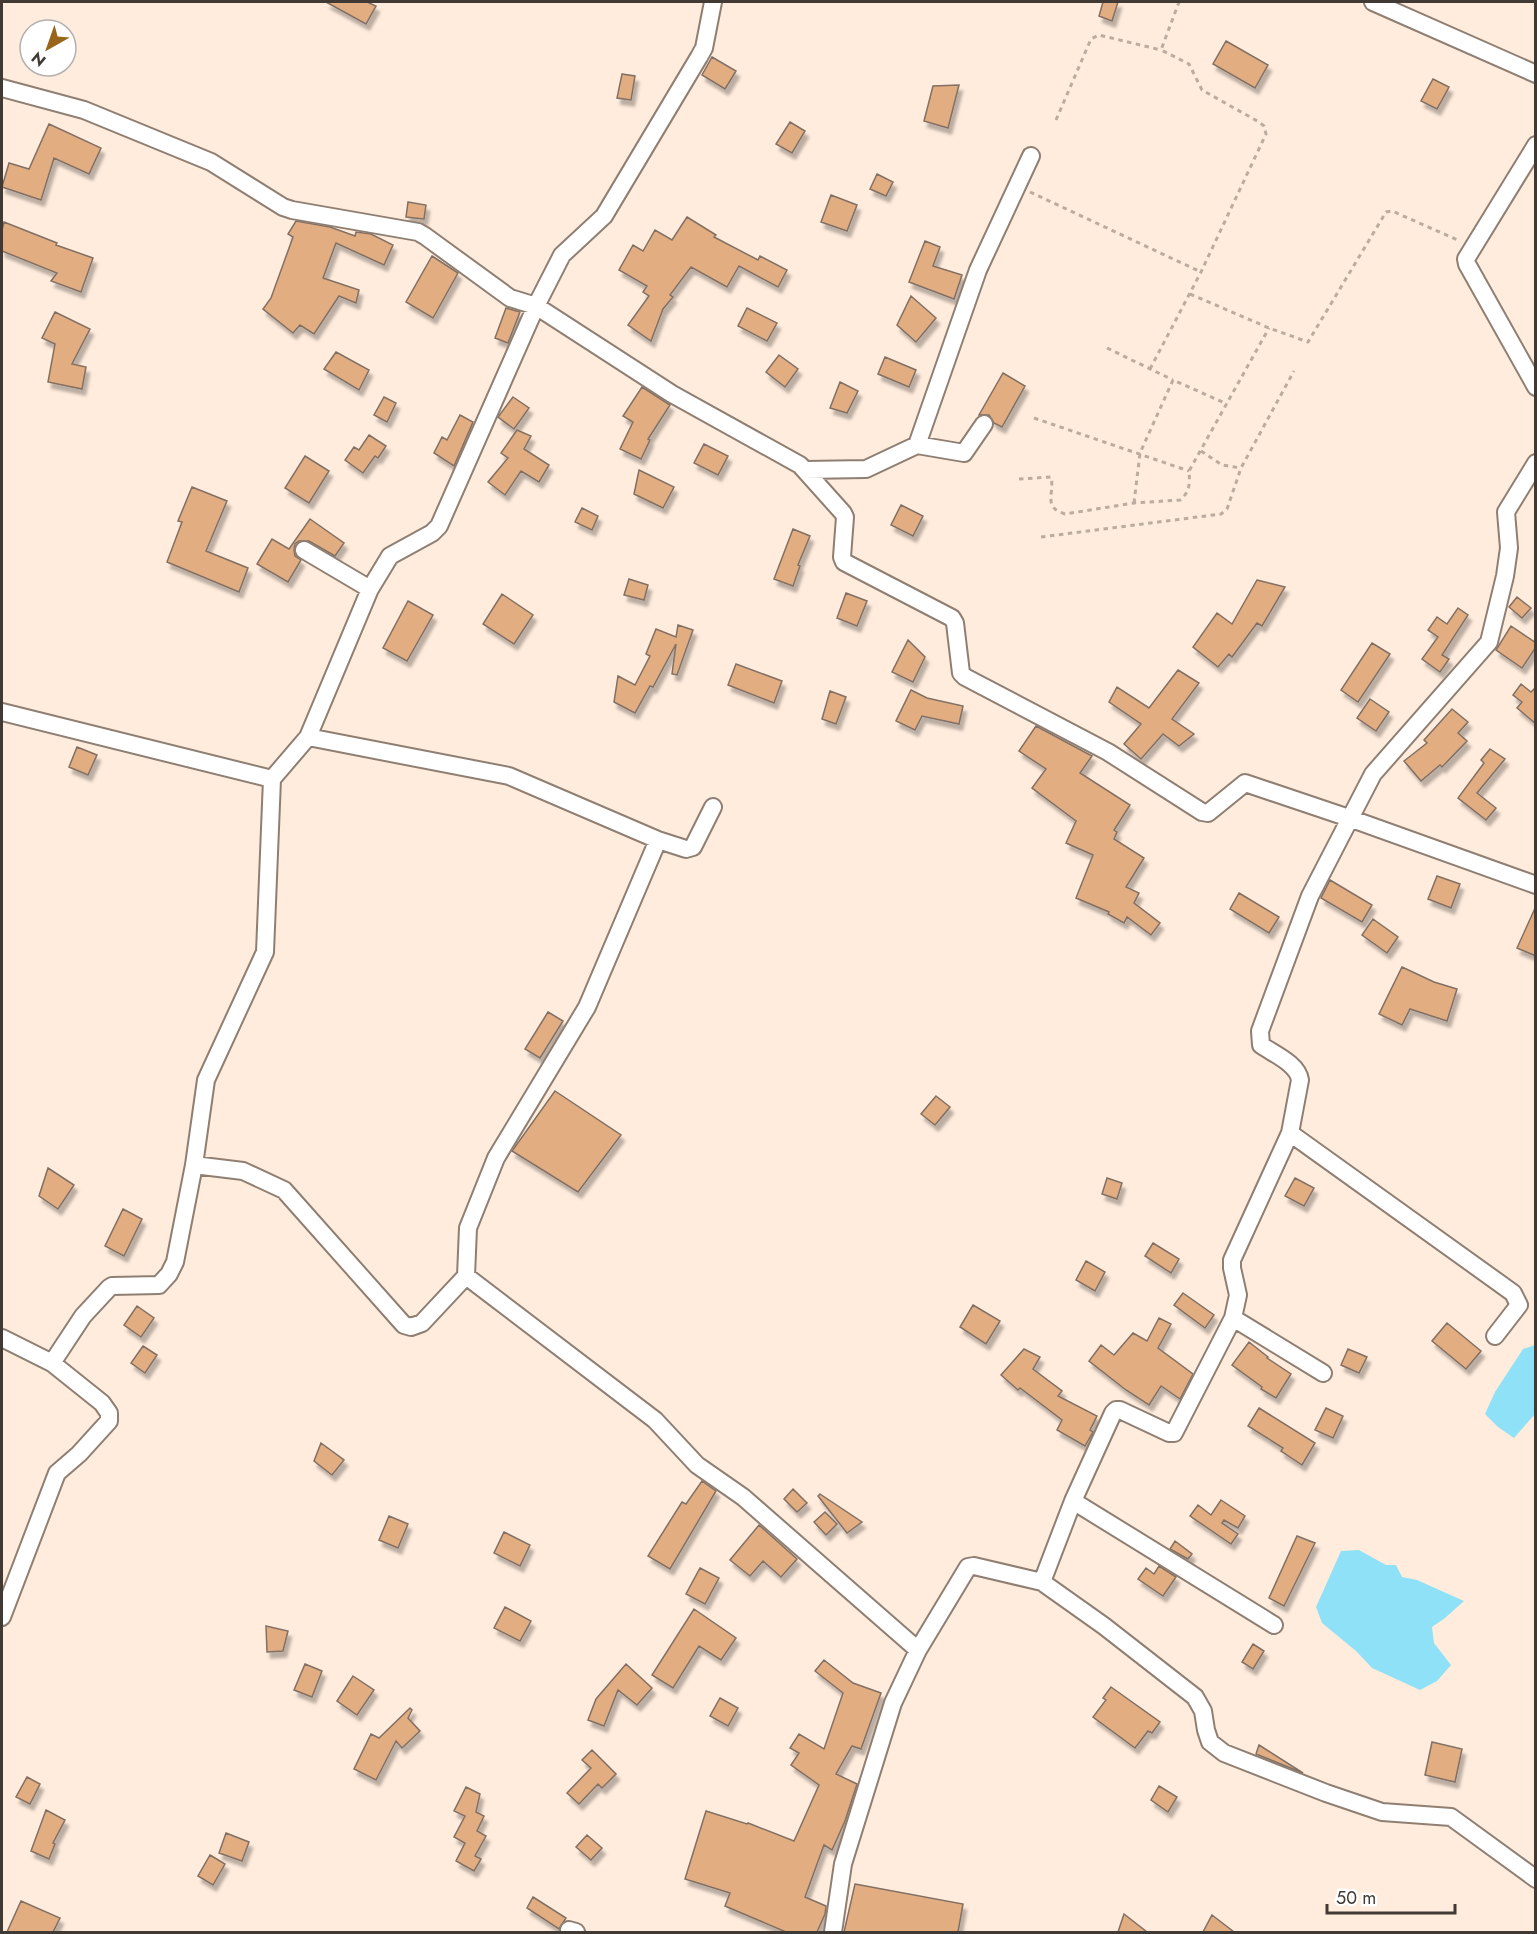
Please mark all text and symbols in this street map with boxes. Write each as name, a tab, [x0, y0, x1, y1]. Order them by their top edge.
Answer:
north arrow	[18, 18, 78, 78]
text: N	[26, 46, 51, 72]
scale bar	[1327, 1877, 1454, 1915]
text: 50 m	[1336, 1885, 1376, 1911]

